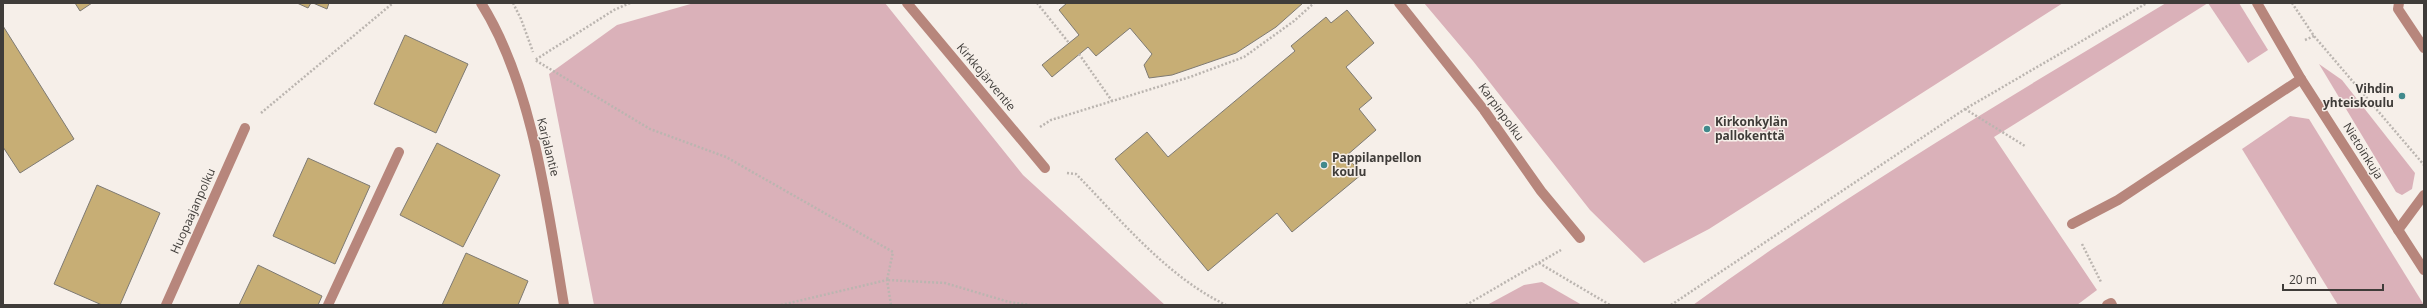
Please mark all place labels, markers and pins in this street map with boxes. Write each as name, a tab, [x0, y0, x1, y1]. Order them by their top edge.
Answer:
place label: Vihdin yhteiskoulu	[2323, 80, 2394, 111]
marker: Vihdin yhteiskoulu	[2397, 91, 2407, 101]
place label: Kirkonkylän pallokenttä	[1715, 113, 1788, 144]
marker: Kirkonkylän pallokenttä	[1702, 124, 1712, 134]
place label: Pappilanpellon koulu	[1332, 149, 1422, 180]
marker: Pappilanpellon koulu	[1319, 160, 1329, 170]

